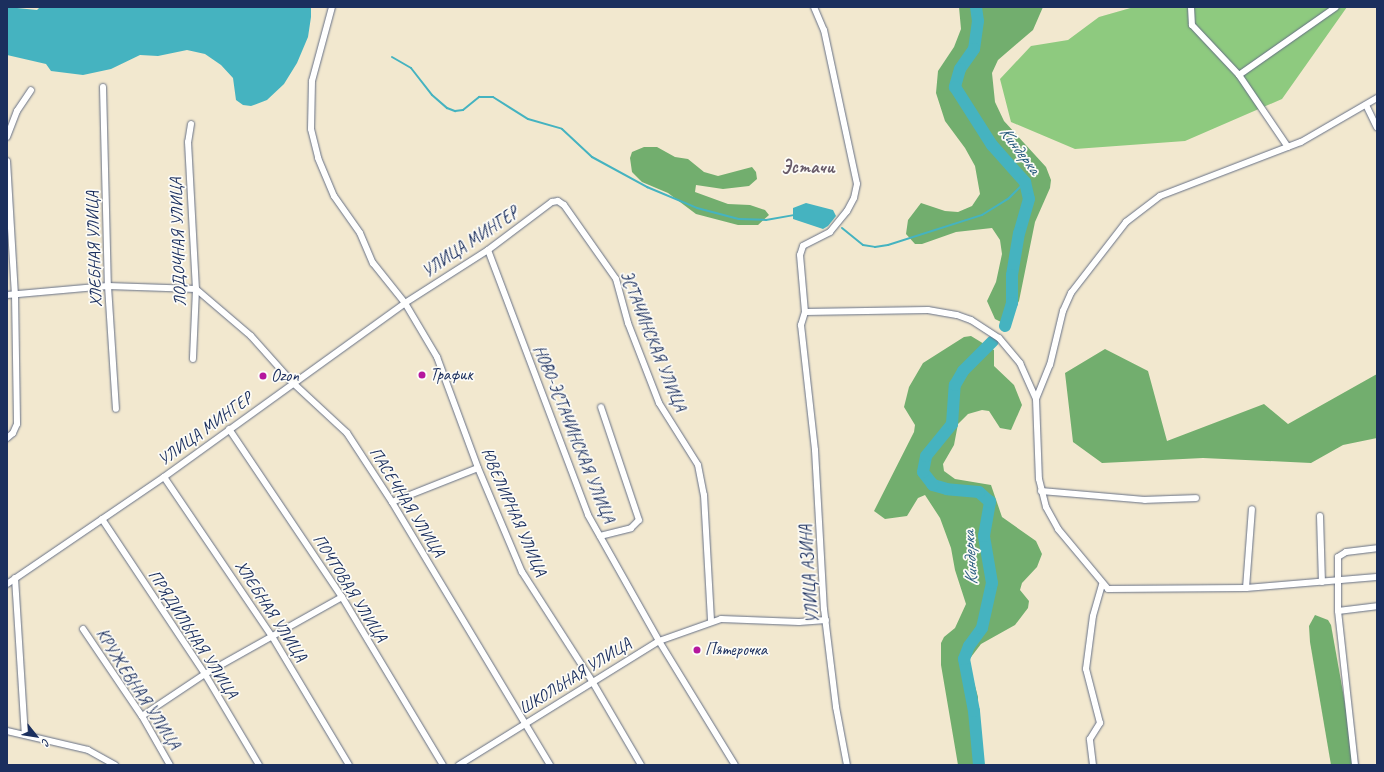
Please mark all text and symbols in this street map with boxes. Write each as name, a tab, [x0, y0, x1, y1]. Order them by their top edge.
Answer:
water label: Киндерка	[995, 122, 1045, 178]
district label: Эстачи	[781, 157, 835, 179]
street label: ЛОДОЧНАЯ УЛИЦА	[166, 177, 190, 307]
street label: ХЛЕБНАЯ УЛИЦА	[82, 190, 106, 308]
street label: УЛИЦА МИНГЕР	[418, 202, 522, 282]
street label: ЭСТАЧИНСКАЯ УЛИЦА	[616, 268, 690, 414]
street label: НОВО-ЭСТАЧИНСКАЯ УЛИЦА	[529, 342, 619, 526]
place label: Трафик	[430, 365, 473, 385]
place label: Ozon	[271, 366, 299, 386]
marker: Трафик	[417, 370, 427, 380]
marker: Ozon	[258, 371, 268, 381]
street label: УЛИЦА МИНГЕР	[154, 388, 256, 470]
street label: ПАСЕЧНАЯ УЛИЦА	[365, 443, 449, 561]
street label: ЮВЕЛИРНАЯ УЛИЦА	[477, 445, 551, 579]
street label: УЛИЦА АЗИНА	[795, 524, 823, 624]
street label: ПОЧТОВАЯ УЛИЦА	[309, 530, 391, 646]
water label: Киндерка	[958, 530, 982, 586]
street label: ХЛЕБНАЯ УЛИЦА	[231, 556, 311, 666]
street label: ПРЯДИЛЬНАЯ УЛИЦА	[144, 566, 242, 702]
street label: КРУЖЕВНАЯ УЛИЦА	[91, 625, 185, 753]
street label: ШКОЛЬНАЯ УЛИЦА	[515, 633, 635, 719]
place label: Пятерочка	[705, 640, 767, 660]
marker: Пятерочка	[692, 645, 702, 655]
north arrow	[16, 716, 56, 756]
text: С	[39, 736, 54, 748]

